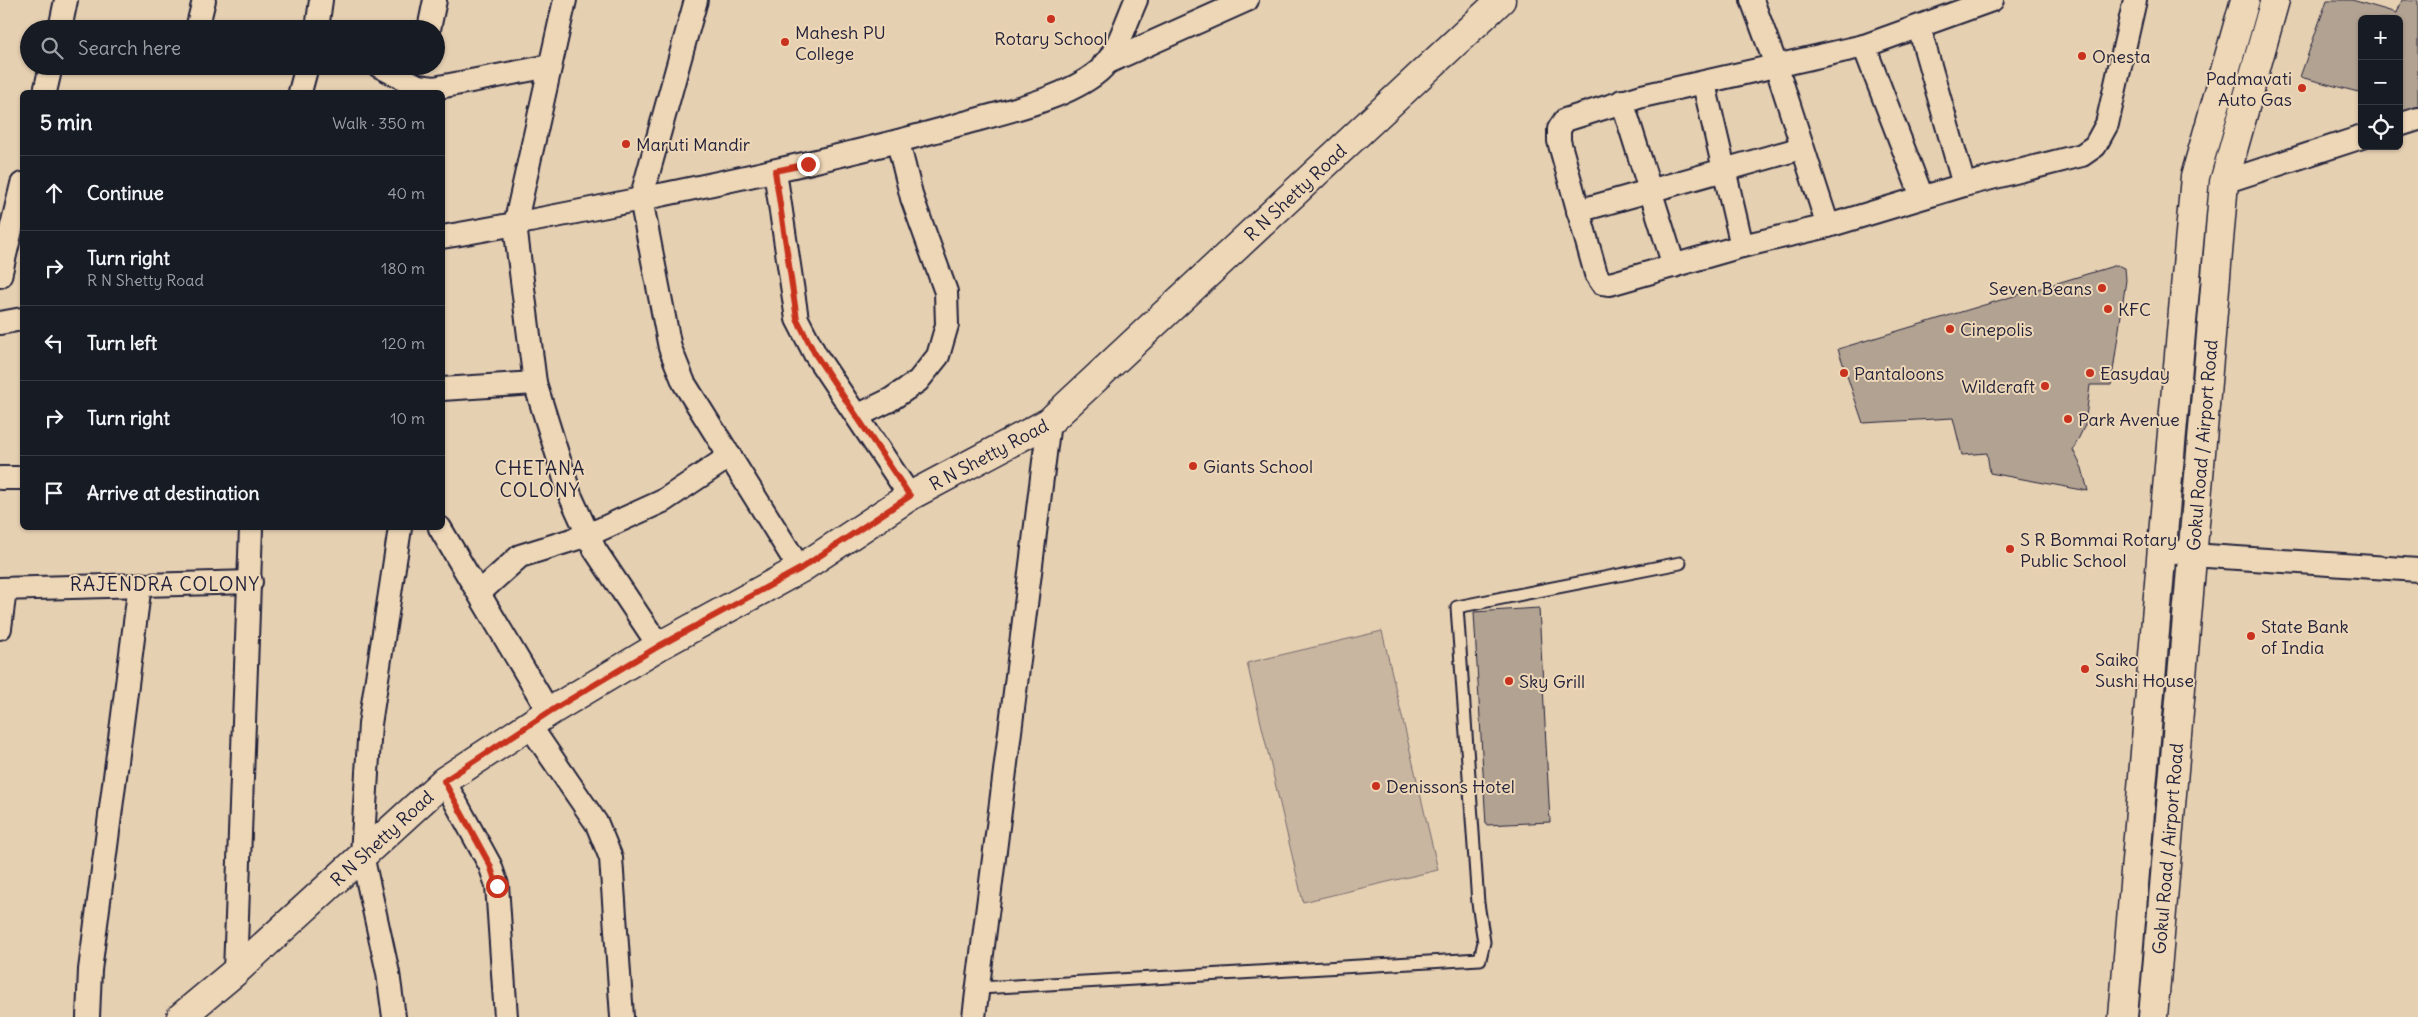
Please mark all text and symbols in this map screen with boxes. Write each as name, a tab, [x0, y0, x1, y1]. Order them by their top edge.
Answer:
marker: Rotary School	[1045, 13, 1057, 25]
map controls	[2358, 15, 2403, 150]
button: +	[2358, 15, 2403, 60]
search box	[20, 20, 445, 75]
place label: Mahesh PU College	[795, 21, 886, 65]
place label: Rotary School	[994, 27, 1108, 50]
icon: search	[38, 34, 66, 62]
text: Search here	[78, 36, 181, 60]
marker: Mahesh PU College	[779, 36, 791, 48]
place label: Onesta	[2092, 45, 2151, 68]
marker: Onesta	[2076, 50, 2088, 62]
button: −	[2358, 60, 2403, 105]
place label: Padmavati Auto Gas	[2206, 67, 2292, 111]
marker: Padmavati Auto Gas	[2296, 82, 2308, 94]
button: locate	[2358, 105, 2403, 150]
text: 5 min	[40, 109, 92, 136]
text: Walk · 350 m	[332, 113, 425, 133]
place label: Maruti Mandir	[636, 133, 751, 156]
marker: Maruti Mandir	[620, 138, 632, 150]
street label: R N Shetty Road	[1239, 139, 1351, 246]
route end	[797, 153, 820, 176]
icon: ahead	[40, 179, 68, 207]
text: Continue	[87, 181, 164, 205]
text: 40 m	[387, 183, 425, 203]
text: Turn right	[87, 246, 170, 270]
icon: right	[40, 254, 68, 282]
text: 180 m	[381, 258, 425, 278]
text: R N Shetty Road	[87, 270, 204, 290]
place label: Seven Beans	[1989, 277, 2092, 300]
marker: Seven Beans	[2096, 282, 2108, 294]
place label: KFC	[2118, 298, 2151, 321]
marker: KFC	[2102, 303, 2114, 315]
place label: Cinepolis	[1960, 318, 2033, 341]
marker: Cinepolis	[1944, 323, 1956, 335]
icon: left	[40, 329, 68, 357]
text: Turn left	[87, 331, 157, 355]
text: 120 m	[382, 333, 425, 353]
street label: Gokul Road / Airport Road	[2181, 338, 2222, 552]
place label: Pantaloons	[1854, 362, 1944, 385]
place label: Easyday	[2100, 362, 2170, 385]
marker: Pantaloons	[1838, 367, 1850, 379]
marker: Easyday	[2084, 367, 2096, 379]
place label: Wildcraft	[1961, 375, 2035, 398]
marker: Wildcraft	[2039, 380, 2051, 392]
icon: right	[40, 404, 68, 432]
text: Turn right	[87, 406, 170, 430]
text: 10 m	[390, 408, 425, 428]
place label: Park Avenue	[2078, 408, 2180, 431]
street label: R N Shetty Road	[925, 413, 1052, 495]
marker: Park Avenue	[2062, 413, 2074, 425]
place label: Giants School	[1203, 455, 1313, 478]
district label: CHETANA COLONY	[495, 456, 585, 502]
marker: Giants School	[1187, 460, 1199, 472]
icon: arrive	[40, 479, 68, 507]
text: Arrive at destination	[87, 481, 260, 505]
place label: S R Bommai Rotary Public School	[2020, 528, 2177, 572]
marker: S R Bommai Rotary Public School	[2004, 543, 2016, 555]
district label: RAJENDRA COLONY	[70, 572, 260, 596]
place label: State Bank of India	[2261, 615, 2349, 659]
marker: State Bank of India	[2245, 630, 2257, 642]
place label: Saiko Sushi House	[2095, 648, 2194, 692]
marker: Saiko Sushi House	[2079, 663, 2091, 675]
place label: Sky Grill	[1519, 670, 1585, 693]
marker: Sky Grill	[1503, 675, 1515, 687]
street label: Gokul Road / Airport Road	[2147, 742, 2188, 955]
place label: Denissons Hotel	[1386, 775, 1515, 798]
marker: Denissons Hotel	[1370, 780, 1382, 792]
street label: R N Shetty Road	[325, 785, 438, 891]
route start	[486, 875, 509, 898]

